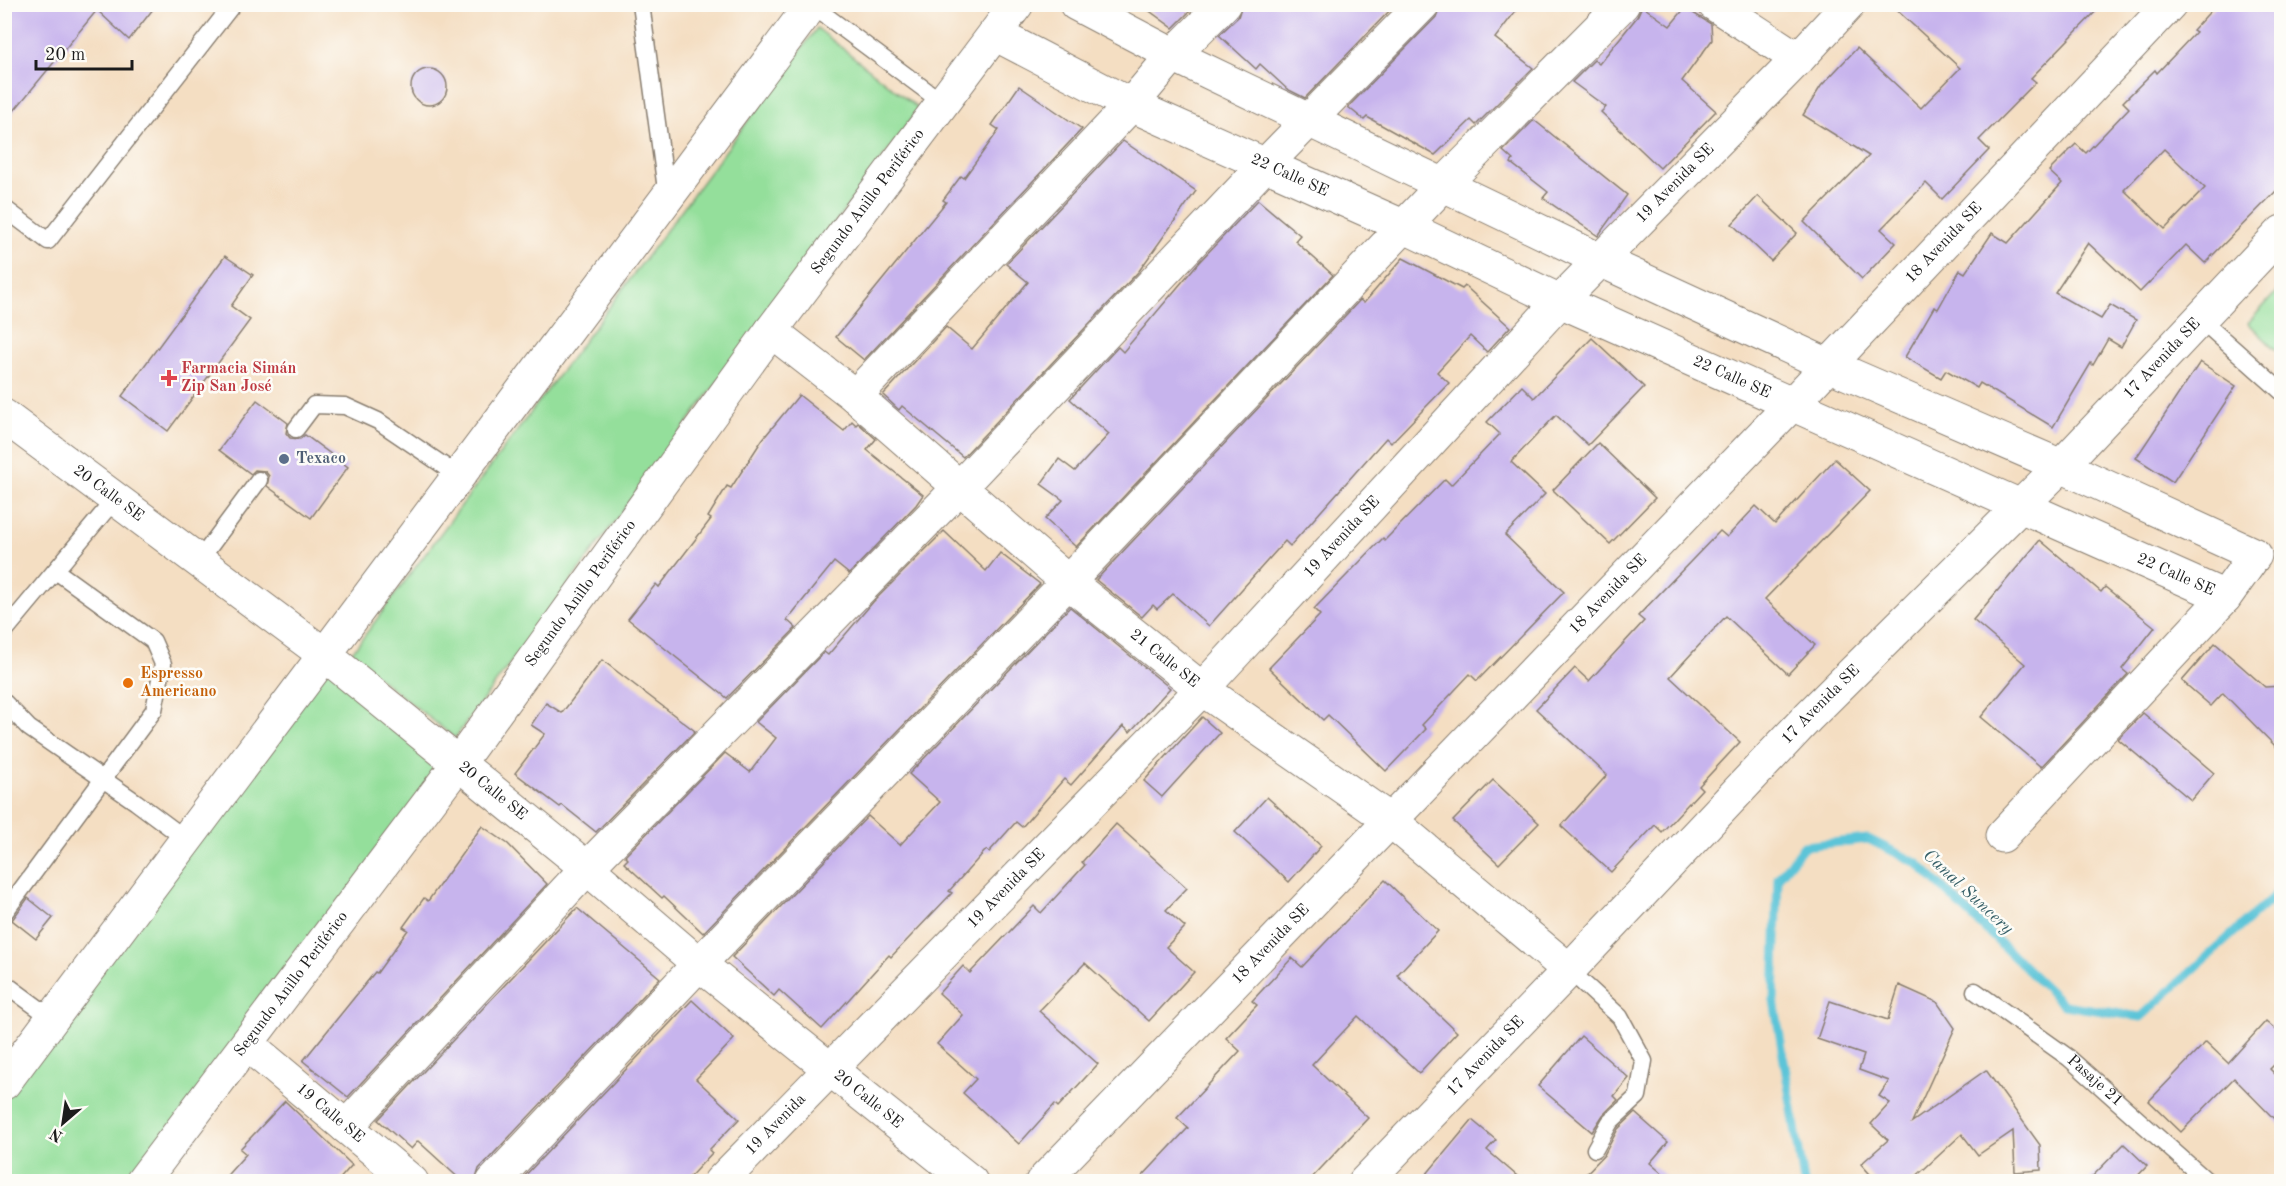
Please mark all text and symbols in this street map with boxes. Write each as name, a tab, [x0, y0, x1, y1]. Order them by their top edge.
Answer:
scale bar	[36, 33, 132, 71]
text: 20 m	[45, 46, 85, 64]
street label: Segundo Anillo Periférico	[809, 126, 928, 277]
street label: 19 Avenida SE	[1633, 141, 1718, 226]
street label: 22 Calle SE	[1248, 151, 1331, 200]
street label: 18 Avenida SE	[1902, 200, 1986, 286]
street label: 17 Avenida SE	[2121, 316, 2204, 402]
street label: 22 Calle SE	[1690, 353, 1773, 402]
place label: Farmacia Simán Zip San José	[181, 361, 297, 395]
marker: Farmacia Simán Zip San José	[162, 371, 176, 385]
place label: Texaco	[296, 451, 346, 467]
marker: Texaco	[277, 452, 291, 466]
street label: 20 Calle SE	[70, 462, 146, 525]
street label: 19 Avenida SE	[1301, 494, 1383, 581]
street label: Segundo Anillo Periférico	[523, 517, 639, 670]
street label: 22 Calle SE	[2134, 551, 2217, 599]
street label: 18 Avenida SE	[1566, 552, 1650, 638]
street label: 21 Calle SE	[1127, 627, 1202, 691]
street label: 17 Avenida SE	[1779, 662, 1863, 747]
place label: Espresso Americano	[140, 666, 217, 700]
marker: Espresso Americano	[121, 676, 135, 690]
street label: 20 Calle SE	[455, 759, 530, 824]
street label: 19 Avenida SE	[965, 846, 1049, 932]
water label: Canal Suncery	[1920, 846, 2017, 939]
street label: 18 Avenida SE	[1229, 901, 1313, 987]
street label: Segundo Anillo Periférico	[232, 909, 351, 1060]
street label: 17 Avenida SE	[1444, 1014, 1527, 1100]
street label: Pasaje 21	[2064, 1052, 2126, 1110]
street label: 20 Calle SE	[831, 1067, 905, 1132]
street label: 19 Calle SE	[293, 1080, 367, 1146]
street label: 19 Avenida	[743, 1091, 809, 1158]
north arrow	[33, 1093, 93, 1153]
text: N	[47, 1124, 66, 1144]

